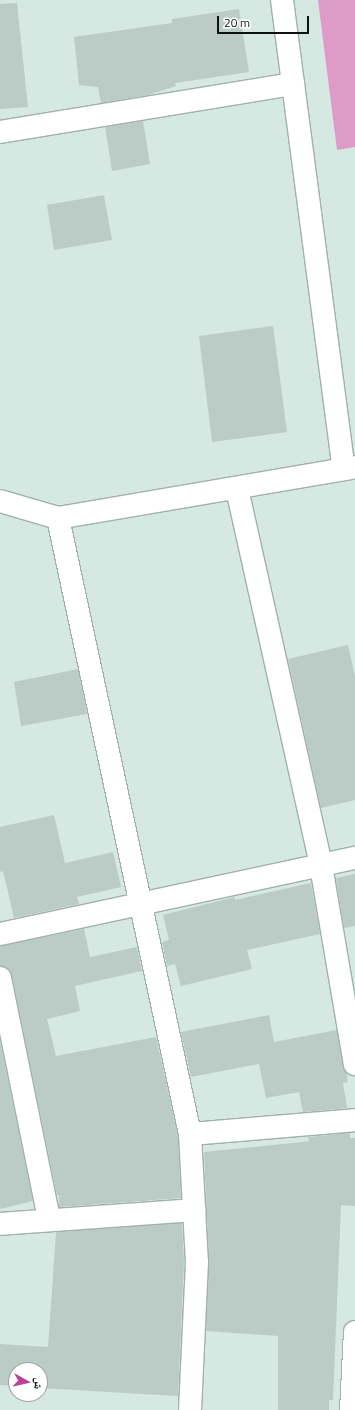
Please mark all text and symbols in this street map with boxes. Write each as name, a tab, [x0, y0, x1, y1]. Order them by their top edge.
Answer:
scale bar	[219, 8, 311, 34]
text: 20 m	[224, 13, 250, 32]
north arrow	[8, 1362, 48, 1402]
text: ش	[30, 1377, 48, 1390]

